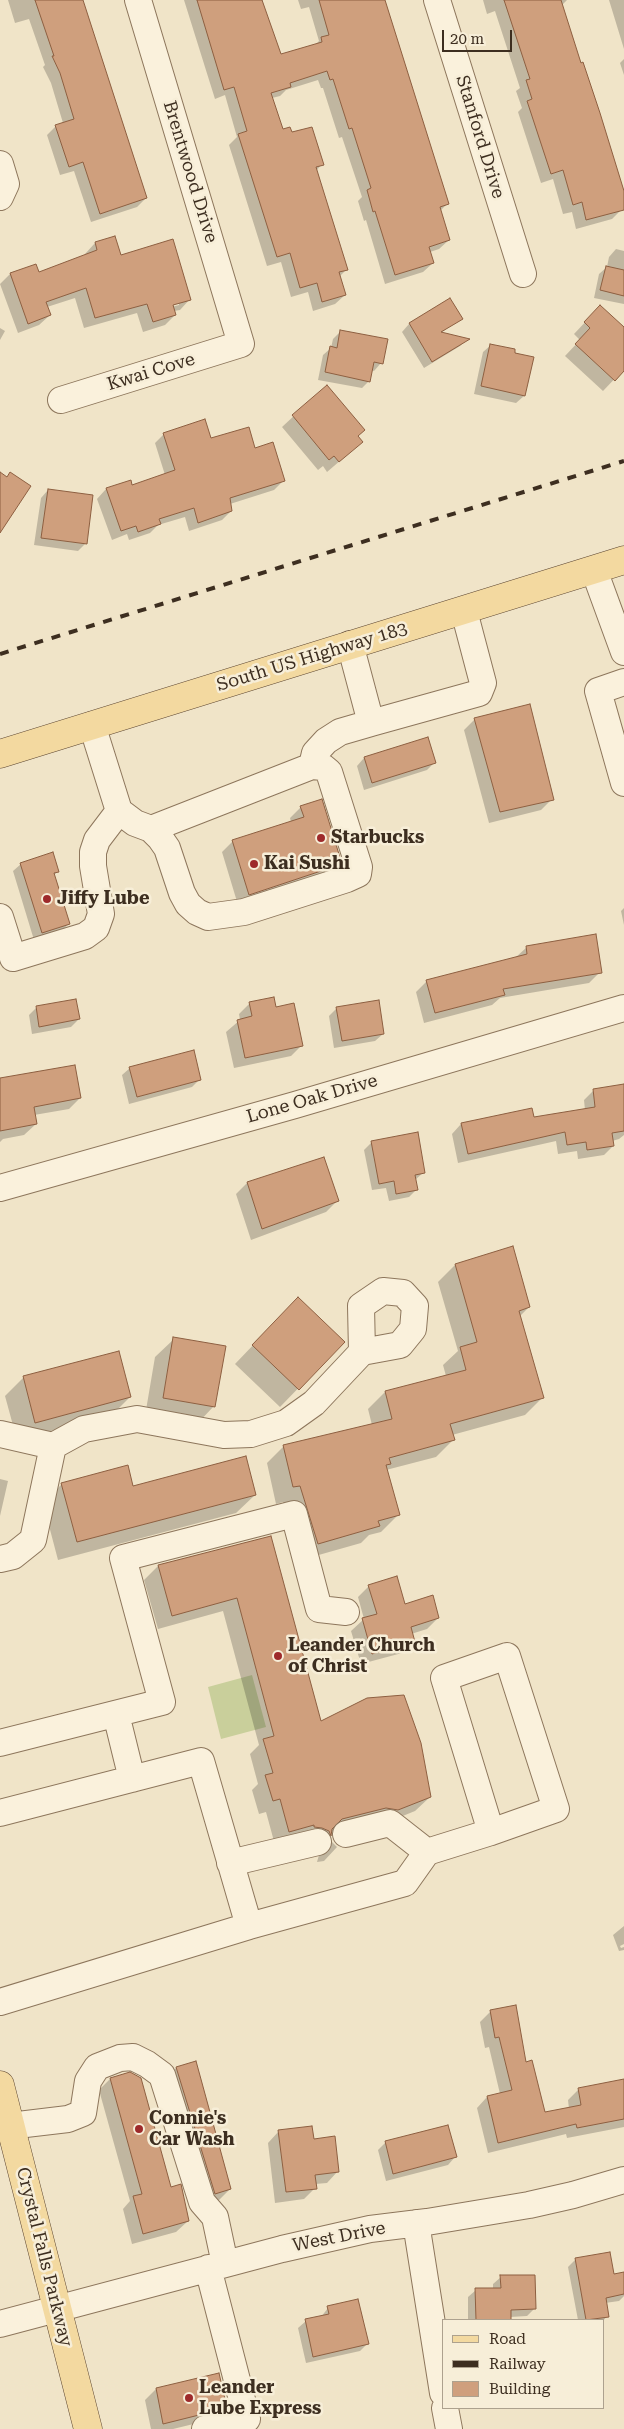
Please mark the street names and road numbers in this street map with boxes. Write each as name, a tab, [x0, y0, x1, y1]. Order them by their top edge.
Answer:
street label: Stanford Drive	[451, 73, 509, 201]
street label: Brentwood Drive	[158, 98, 222, 246]
street label: Kwai Cove	[104, 348, 198, 396]
street label: South US Highway 183	[214, 618, 410, 696]
street label: Lone Oak Drive	[244, 1070, 380, 1128]
street label: Crystal Falls Parkway	[11, 2165, 77, 2349]
street label: West Drive	[291, 2217, 387, 2257]

